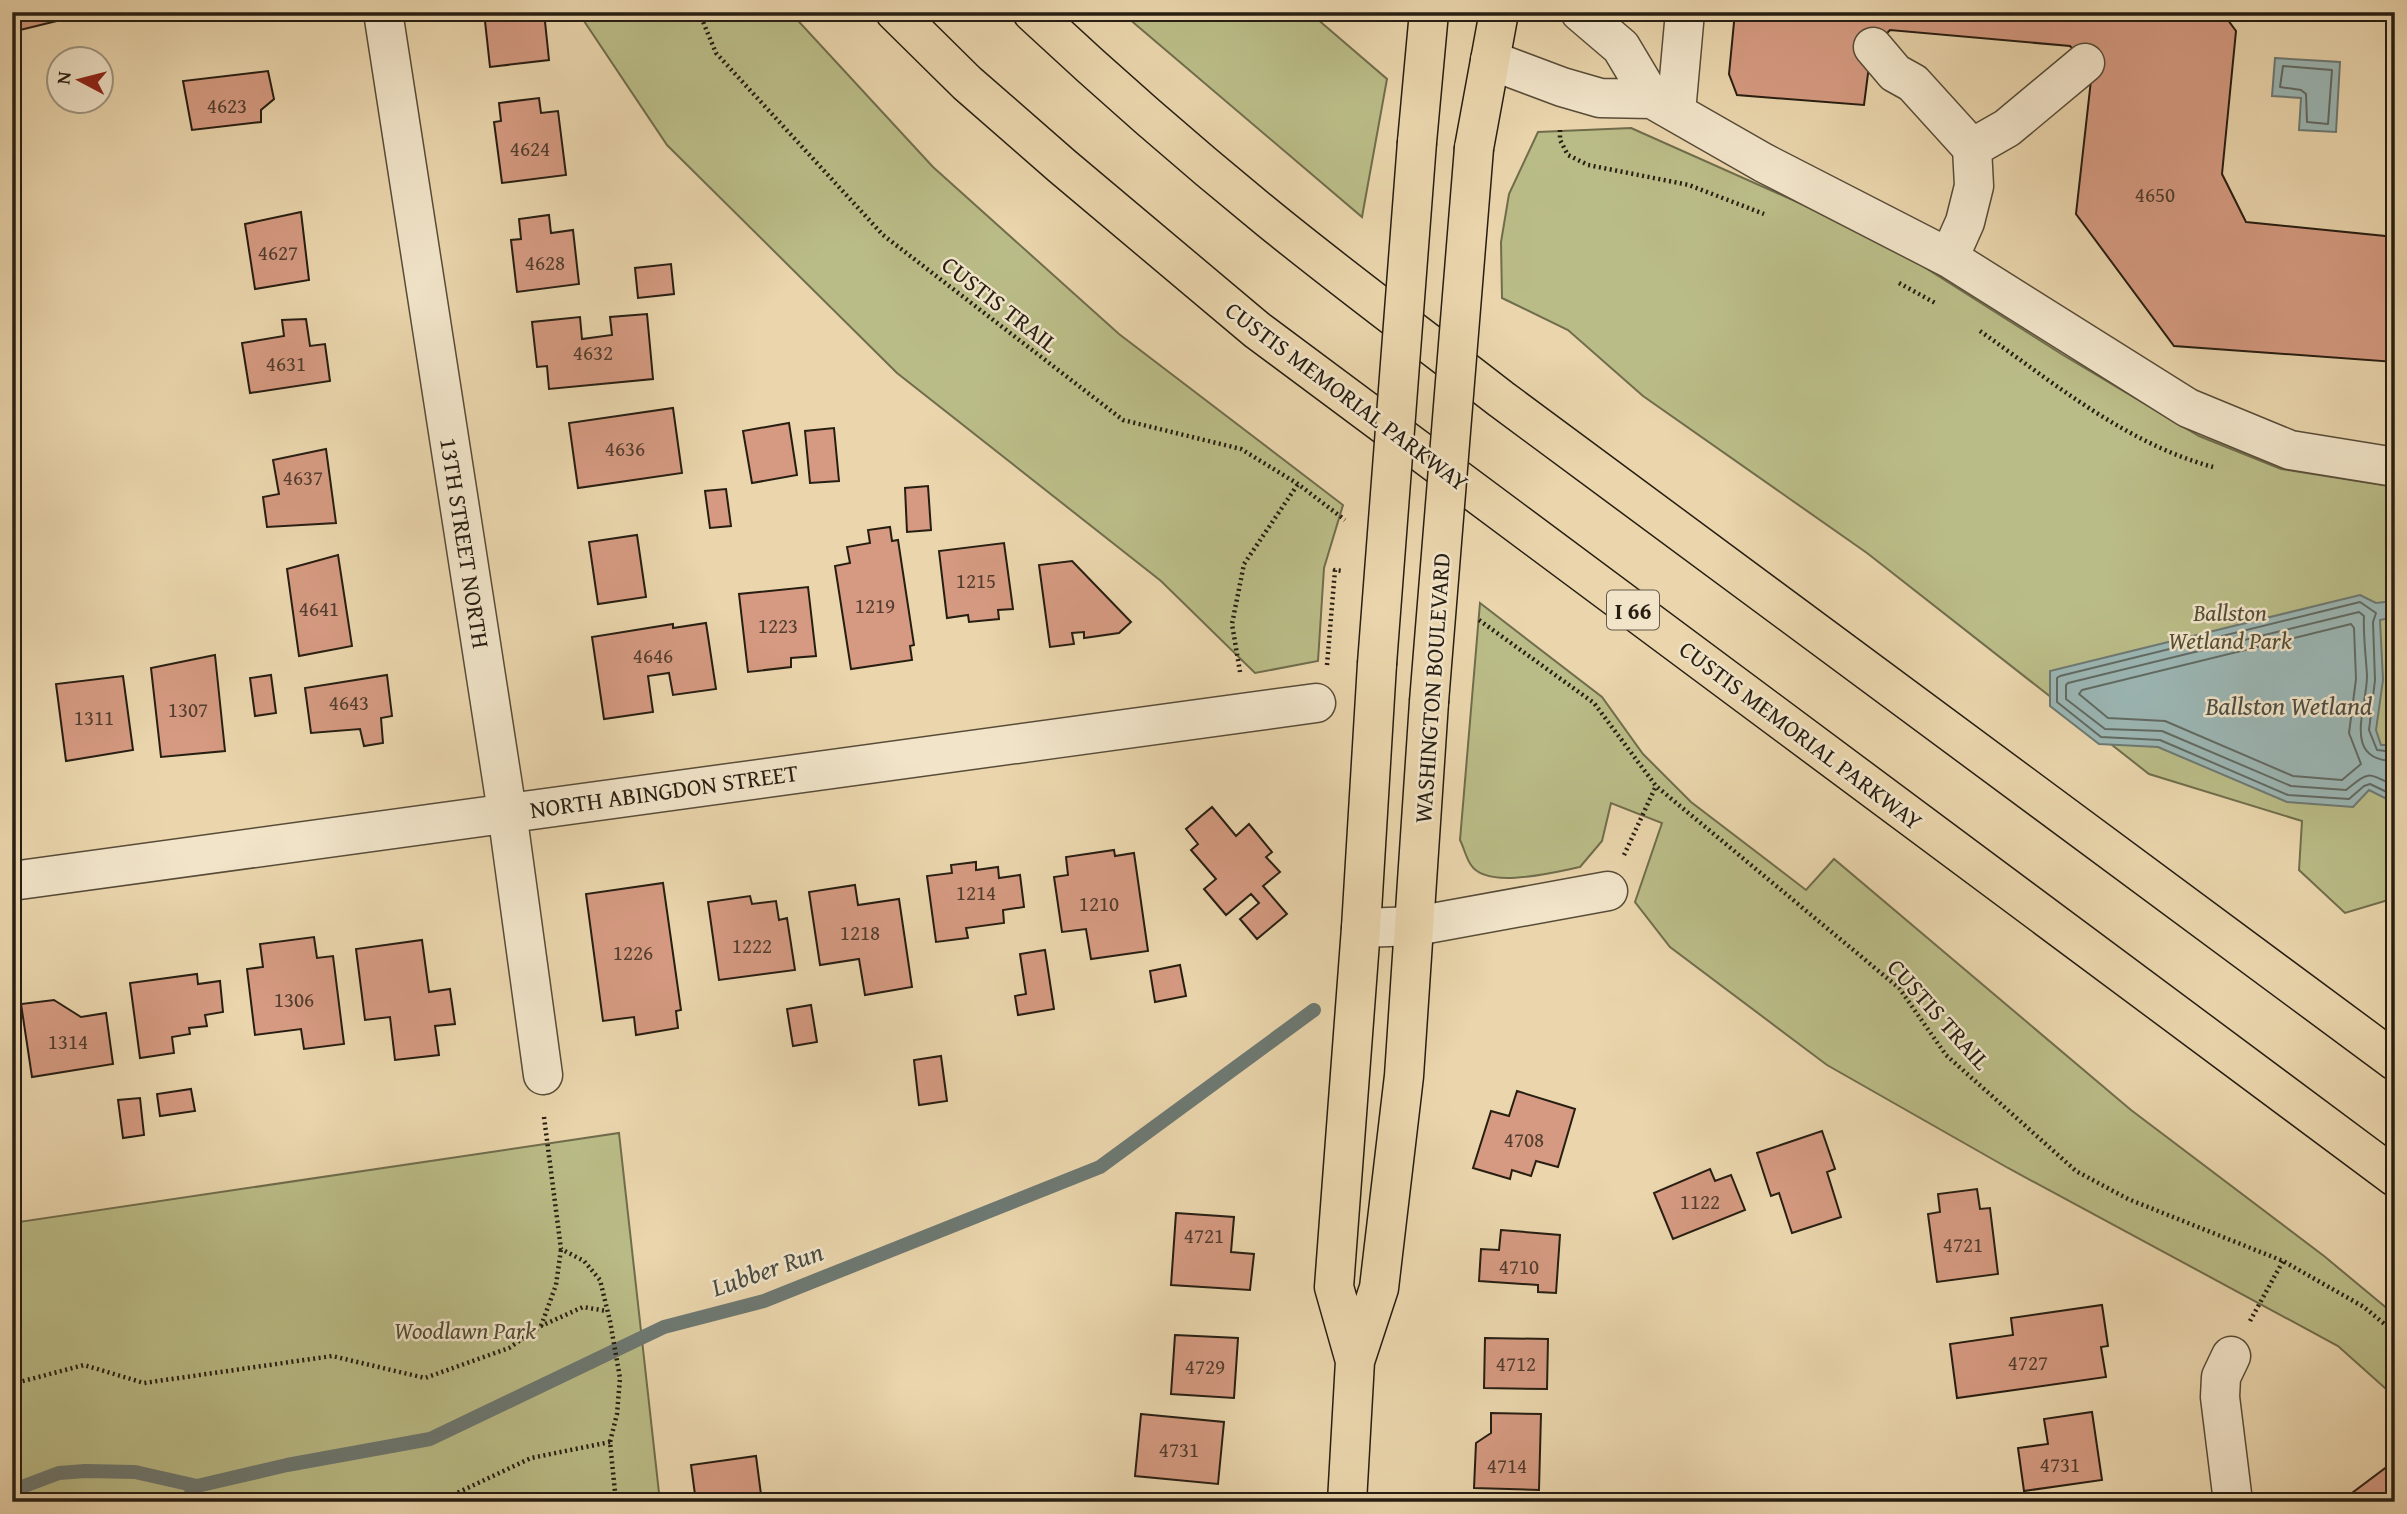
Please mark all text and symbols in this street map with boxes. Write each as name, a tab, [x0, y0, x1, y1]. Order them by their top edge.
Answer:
north arrow	[46, 46, 116, 116]
text: N	[48, 70, 78, 86]
house number: 4623	[207, 90, 247, 121]
house number: 4624	[510, 133, 550, 164]
house number: 4650	[2135, 179, 2175, 210]
house number: 4627	[258, 237, 298, 268]
house number: 4628	[525, 247, 565, 278]
street label: CUSTIS TRAIL	[934, 247, 1066, 361]
street label: CUSTIS MEMORIAL PARKWAY	[1218, 293, 1476, 499]
house number: 4632	[573, 337, 613, 368]
house number: 4631	[266, 348, 306, 379]
house number: 4636	[605, 433, 645, 464]
street label: 13TH STREET NORTH	[431, 435, 499, 651]
house number: 4637	[283, 462, 323, 493]
street label: WASHINGTON BOULEVARD	[1405, 552, 1459, 824]
house number: 1215	[956, 565, 996, 596]
house number: 1219	[855, 590, 895, 621]
road number: I 66	[1607, 590, 1659, 630]
house number: 4641	[299, 593, 339, 624]
park label: Ballston Wetland Park	[2168, 595, 2292, 658]
house number: 1223	[758, 610, 798, 641]
street label: CUSTIS MEMORIAL PARKWAY	[1672, 632, 1930, 838]
house number: 4646	[633, 640, 673, 671]
water label: Ballston Wetland	[2204, 686, 2373, 725]
house number: 4643	[329, 687, 369, 718]
house number: 1307	[168, 694, 208, 725]
house number: 1311	[74, 702, 114, 733]
street label: NORTH ABINGDON STREET	[528, 755, 800, 827]
house number: 1214	[956, 877, 996, 908]
house number: 1210	[1079, 888, 1119, 919]
house number: 1218	[840, 917, 880, 948]
house number: 1222	[732, 930, 772, 961]
house number: 1226	[613, 937, 653, 968]
street label: CUSTIS TRAIL	[1879, 951, 1999, 1078]
house number: 1306	[274, 984, 314, 1015]
house number: 1314	[48, 1026, 88, 1057]
house number: 4708	[1504, 1124, 1544, 1155]
house number: 1122	[1680, 1186, 1720, 1217]
house number: 4721	[1184, 1220, 1224, 1251]
house number: 4721	[1943, 1229, 1983, 1260]
water label: Lubber Run	[705, 1232, 828, 1307]
house number: 4710	[1499, 1251, 1539, 1282]
park label: Woodlawn Park	[394, 1313, 536, 1348]
house number: 4727	[2008, 1347, 2048, 1378]
house number: 4712	[1496, 1348, 1536, 1379]
house number: 4729	[1185, 1351, 1225, 1382]
house number: 4731	[1159, 1434, 1199, 1465]
house number: 4731	[2040, 1449, 2080, 1480]
house number: 4714	[1487, 1450, 1527, 1481]

